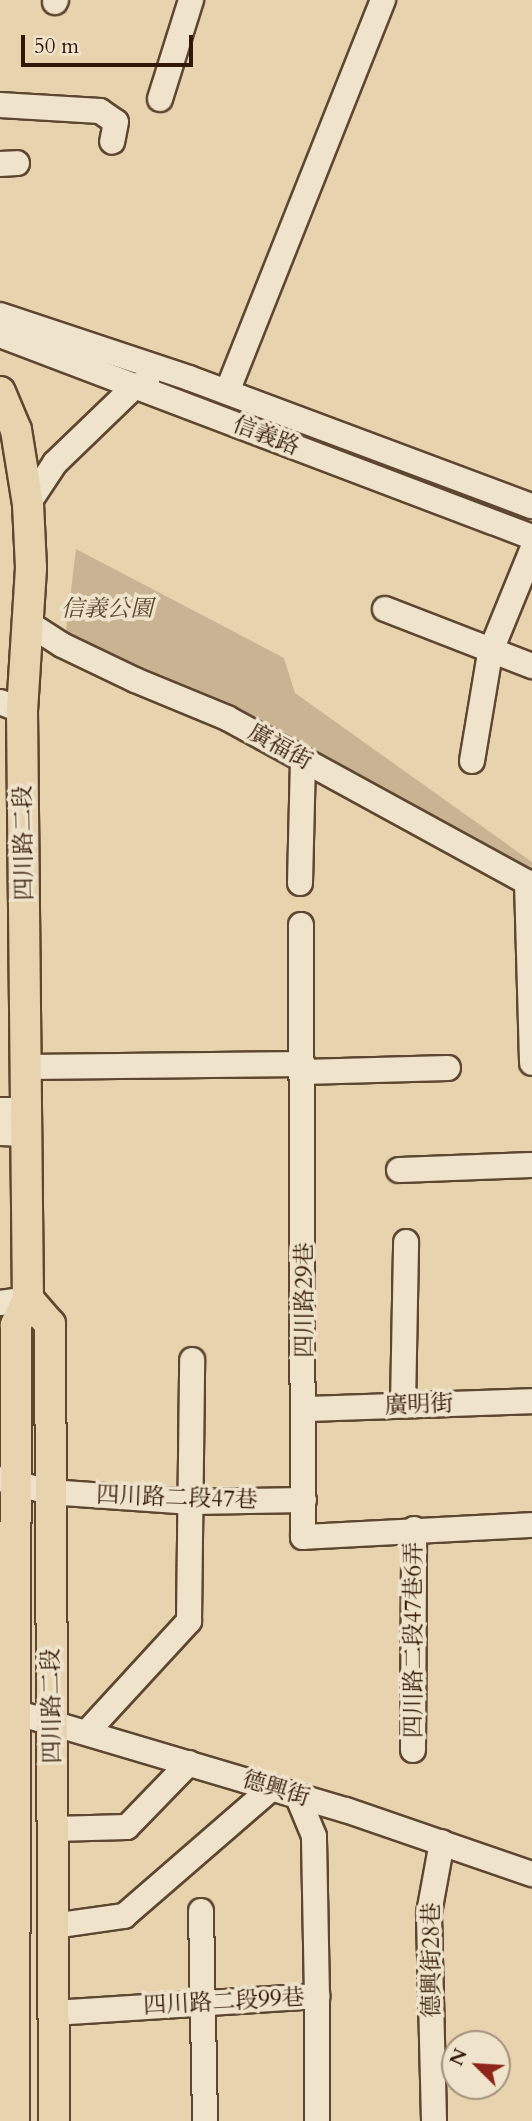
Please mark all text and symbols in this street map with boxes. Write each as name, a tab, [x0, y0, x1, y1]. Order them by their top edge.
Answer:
scale bar	[24, 21, 196, 65]
text: 50 m	[34, 32, 79, 61]
street label: 信義路	[229, 411, 303, 461]
park label: 信義公園	[61, 595, 153, 623]
street label: 廣福街	[243, 718, 317, 776]
street label: 四川路二段	[9, 785, 39, 901]
street label: 四川路29巷	[291, 1242, 319, 1358]
street label: 廣明街	[384, 1390, 454, 1420]
street label: 四川路二段47巷	[96, 1481, 258, 1515]
street label: 四川路二段47巷6弄	[400, 1542, 428, 1738]
street label: 四川路二段	[37, 1648, 67, 1764]
street label: 德興街	[239, 1766, 313, 1812]
street label: 德興街28巷	[418, 1902, 446, 2018]
street label: 四川路二段99巷	[143, 1984, 305, 2020]
north arrow	[441, 2030, 511, 2100]
text: N	[443, 2044, 474, 2070]

